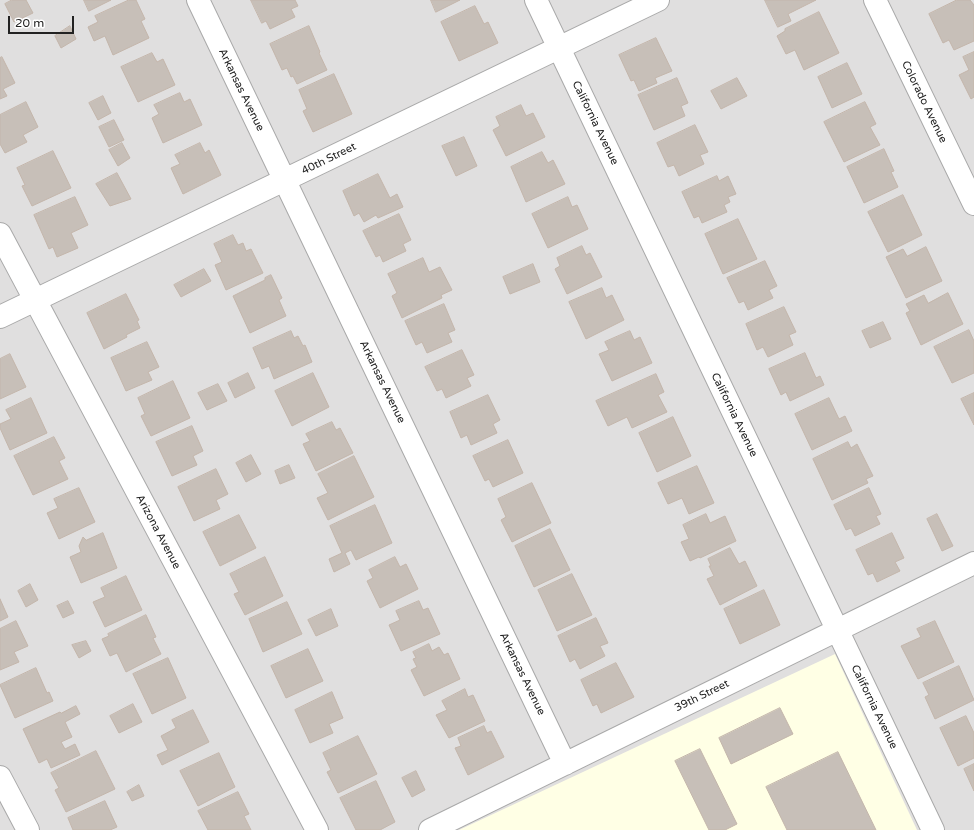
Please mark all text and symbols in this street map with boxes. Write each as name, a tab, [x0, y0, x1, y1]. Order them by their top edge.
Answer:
scale bar	[10, 8, 76, 34]
text: 20 m	[15, 16, 44, 30]
street label: Arkansas Avenue	[215, 47, 267, 133]
street label: Colorado Avenue	[898, 59, 950, 145]
street label: California Avenue	[569, 79, 621, 167]
street label: 40th Street	[300, 140, 358, 178]
street label: Arkansas Avenue	[356, 339, 408, 425]
street label: California Avenue	[708, 371, 760, 459]
street label: Arizona Avenue	[133, 493, 183, 571]
street label: Arkansas Avenue	[496, 631, 548, 717]
street label: California Avenue	[848, 663, 900, 751]
street label: 39th Street	[673, 677, 731, 715]

